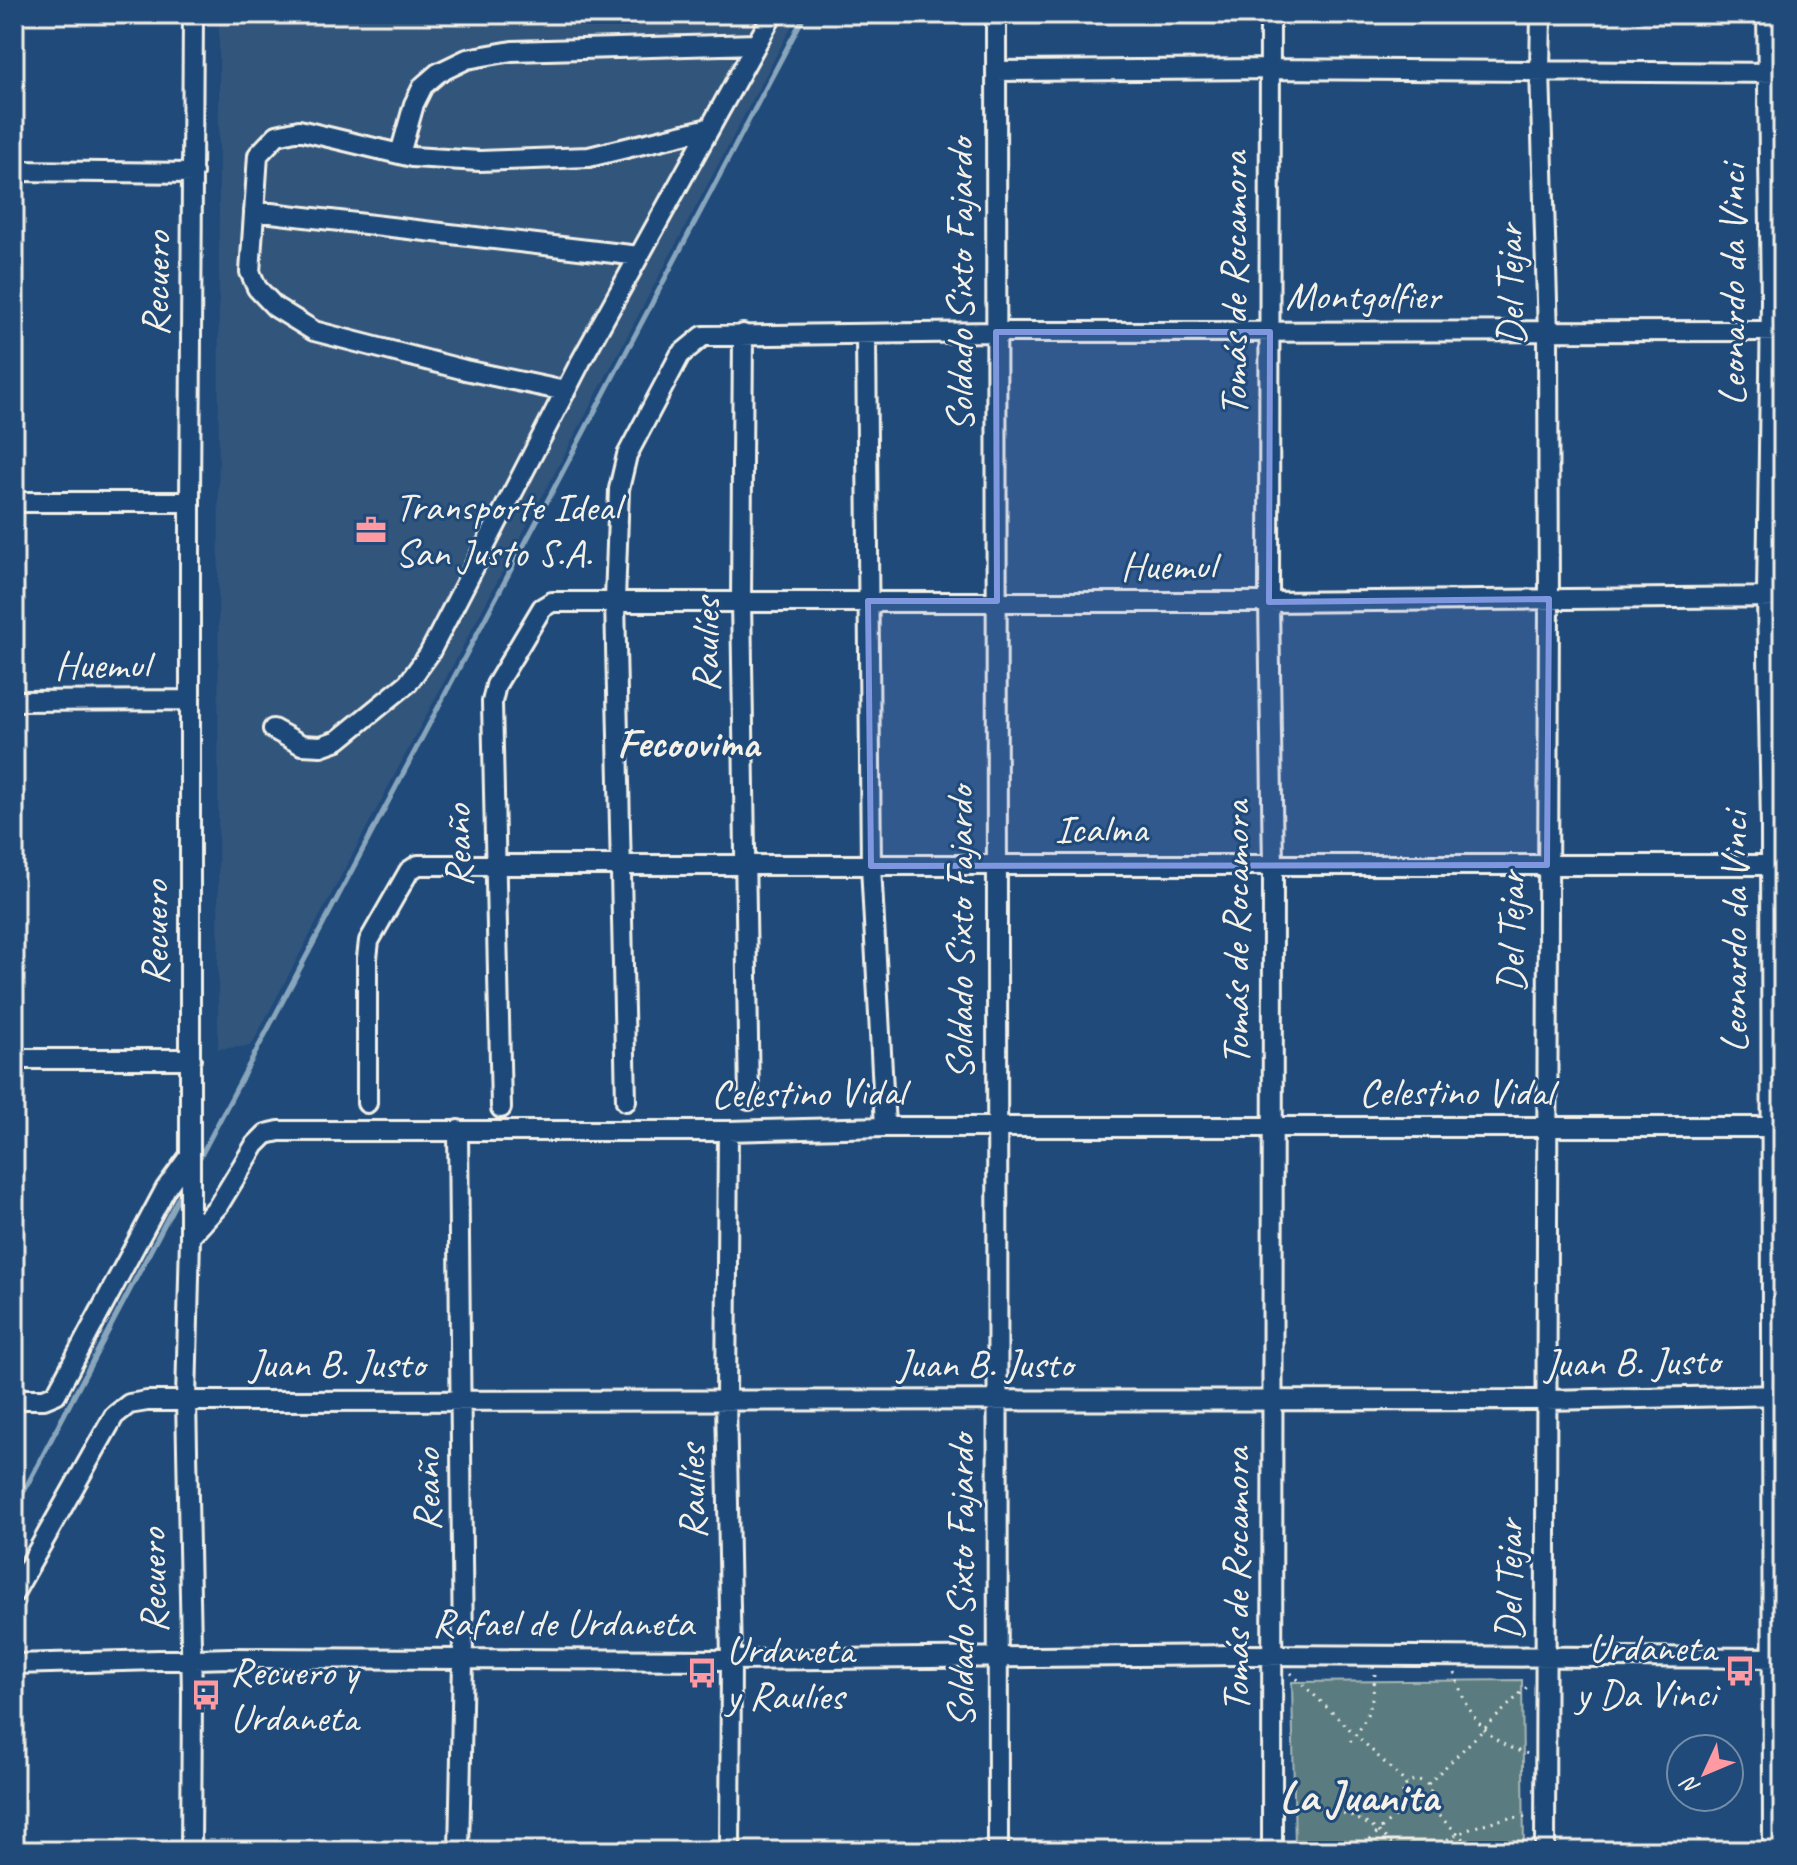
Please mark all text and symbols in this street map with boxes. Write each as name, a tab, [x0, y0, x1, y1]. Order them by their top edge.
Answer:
street label: Soldado Sixto Fajardo	[935, 134, 985, 432]
street label: Tomás de Rocamora	[1209, 149, 1259, 416]
street label: Leonardo da Vinci	[1707, 160, 1757, 406]
street label: Del Tejar	[1484, 220, 1536, 346]
street label: Recuero	[130, 229, 182, 337]
street label: Montgolfier	[1286, 271, 1443, 321]
place label: Transporte Ideal San Justo S.A.	[395, 482, 626, 578]
office icon: Transporte Ideal San Justo S.A.	[354, 513, 388, 547]
street label: Huemul	[1121, 541, 1221, 591]
street label: Raulíes	[681, 595, 731, 692]
street label: Huemul	[55, 640, 155, 690]
district label: Fecoovima	[617, 717, 762, 770]
street label: Soldado Sixto Fajardo	[935, 782, 985, 1080]
street label: Tomás de Rocamora	[1211, 798, 1261, 1065]
street label: Reaño	[432, 803, 484, 888]
street label: Icalma	[1055, 804, 1150, 854]
street label: Leonardo da Vinci	[1709, 807, 1759, 1053]
street label: Del Tejar	[1486, 868, 1536, 993]
street label: Recuero	[130, 879, 180, 985]
street label: Celestino Vidal	[710, 1066, 912, 1120]
street label: Celestino Vidal	[1359, 1067, 1559, 1117]
street label: Juan B. Justo	[1542, 1335, 1724, 1389]
street label: Juan B. Justo	[247, 1339, 429, 1389]
street label: Juan B. Justo	[895, 1339, 1077, 1389]
street label: Soldado Sixto Fajardo	[936, 1430, 986, 1728]
street label: Raulíes	[666, 1441, 718, 1540]
street label: Tomás de Rocamora	[1211, 1445, 1261, 1712]
street label: Reaño	[402, 1447, 452, 1531]
street label: Del Tejar	[1484, 1516, 1534, 1641]
street label: Recuero	[127, 1526, 179, 1634]
street label: Rafael de Urdaneta	[432, 1598, 696, 1648]
place label: Urdaneta y Da Vinci	[1574, 1623, 1721, 1719]
place label: Urdaneta y Raulíes	[724, 1625, 858, 1721]
place label: Recuero y Urdaneta	[230, 1647, 362, 1743]
bus stop icon: Urdaneta y Da Vinci	[1723, 1654, 1757, 1688]
bus stop icon: Urdaneta y Raulíes	[685, 1656, 719, 1690]
bus stop icon: Recuero y Urdaneta	[189, 1678, 223, 1712]
north arrow	[1665, 1733, 1745, 1813]
district label: La Juanita	[1279, 1769, 1441, 1824]
text: N	[1674, 1769, 1706, 1801]

